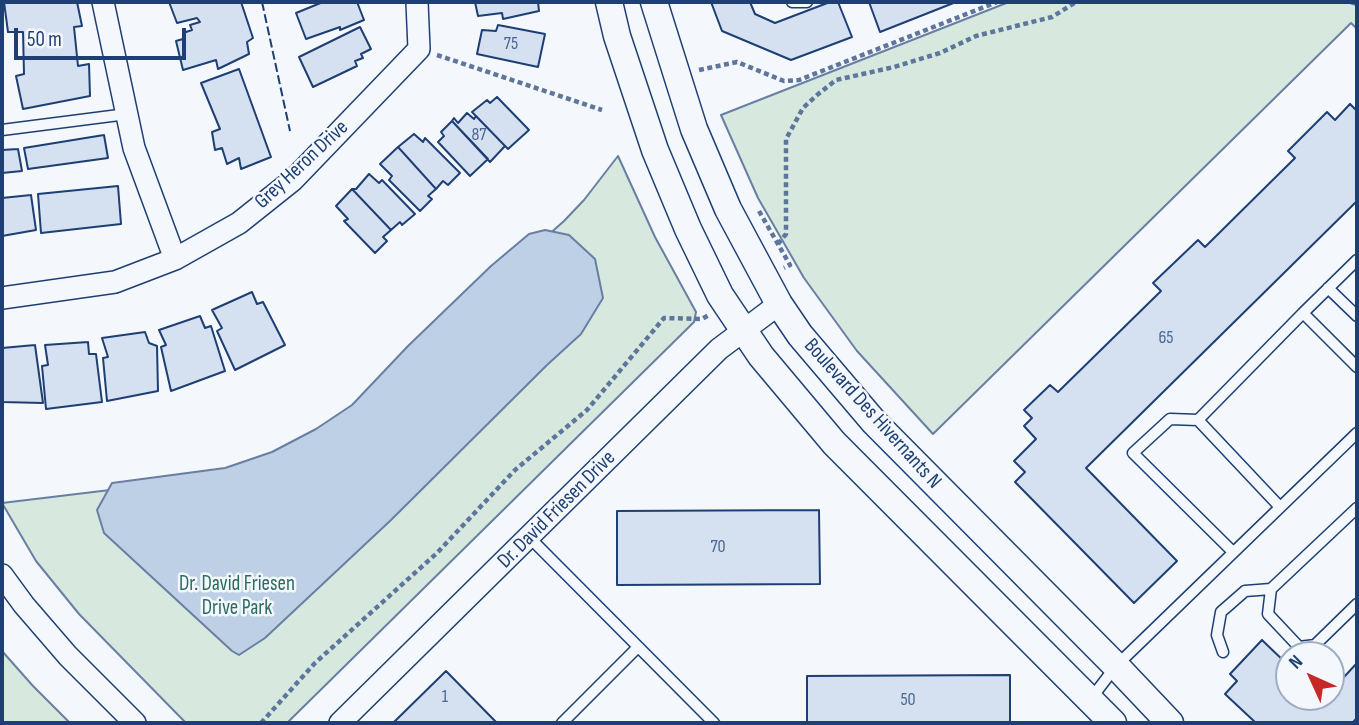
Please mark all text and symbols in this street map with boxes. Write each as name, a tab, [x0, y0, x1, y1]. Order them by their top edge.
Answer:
scale bar	[18, 14, 189, 58]
text: 50 m	[27, 27, 62, 52]
house number: 75	[504, 33, 518, 55]
street label: Grey Heron Drive	[250, 115, 354, 215]
house number: 87	[471, 124, 487, 146]
house number: 65	[1158, 327, 1174, 349]
street label: Boulevard Des Hivernants N	[798, 334, 946, 494]
street label: Dr. David Friesen Drive	[493, 446, 621, 574]
house number: 70	[710, 536, 726, 558]
park label: Dr. David Friesen Drive Park	[179, 572, 295, 622]
north arrow	[1275, 641, 1345, 711]
text: N	[1284, 650, 1308, 674]
house number: 1	[442, 686, 448, 708]
house number: 50	[900, 689, 916, 711]

